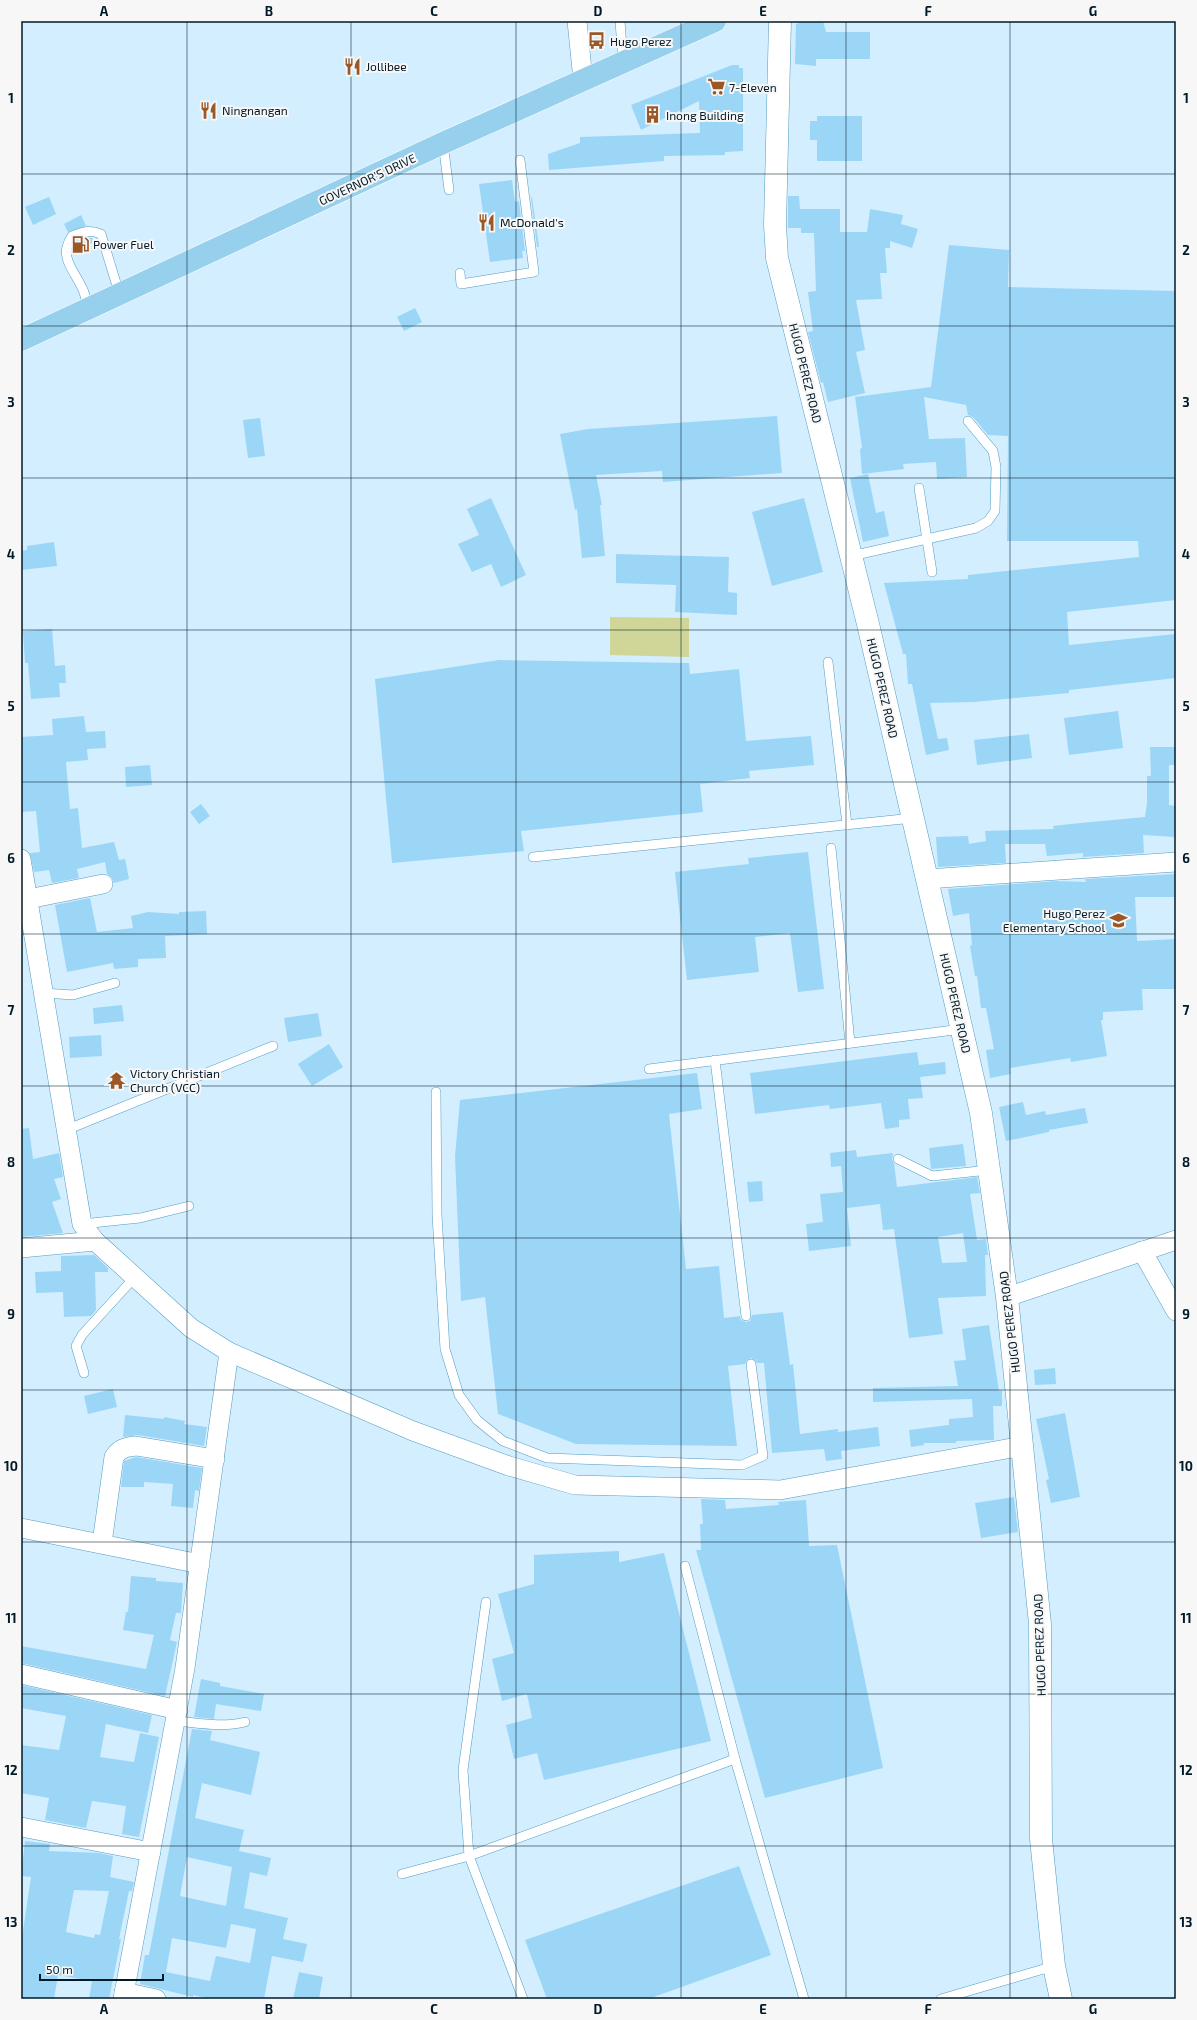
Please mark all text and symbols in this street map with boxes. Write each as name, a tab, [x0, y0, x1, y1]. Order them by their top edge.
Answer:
text: A	[100, 3, 109, 19]
text: B	[265, 3, 273, 19]
text: C	[430, 3, 438, 19]
text: D	[594, 3, 603, 19]
text: E	[759, 3, 767, 19]
text: F	[924, 3, 932, 19]
text: G	[1089, 3, 1097, 19]
bus stop icon: Hugo Perez	[587, 31, 607, 51]
place label: Hugo Perez	[610, 34, 672, 48]
restaurant icon: Jollibee	[343, 56, 363, 76]
place label: Jollibee	[366, 59, 407, 73]
supermarket icon: 7-Eleven	[706, 77, 726, 97]
place label: 7-Eleven	[729, 80, 777, 94]
text: 1	[8, 90, 14, 106]
text: 1	[1183, 90, 1189, 106]
restaurant icon: Ningnangan	[199, 100, 219, 120]
place label: Ningnangan	[222, 103, 288, 117]
building icon: Inong Building	[643, 105, 663, 125]
place label: Inong Building	[666, 108, 744, 122]
street label: GOVERNOR'S DRIVE	[316, 150, 418, 208]
restaurant icon: McDonald's	[477, 212, 497, 232]
place label: McDonald's	[500, 215, 564, 229]
fuel station icon: Power Fuel	[70, 234, 90, 254]
place label: Power Fuel	[93, 237, 154, 251]
text: 2	[7, 242, 15, 258]
text: 2	[1182, 242, 1190, 258]
street label: HUGO PEREZ ROAD	[787, 322, 825, 424]
text: 3	[7, 394, 15, 410]
text: 3	[1182, 394, 1190, 410]
text: 4	[7, 546, 15, 562]
text: 4	[1182, 546, 1190, 562]
street label: HUGO PEREZ ROAD	[865, 637, 901, 740]
text: 5	[7, 698, 15, 714]
text: 5	[1182, 698, 1190, 714]
text: 6	[7, 850, 15, 866]
text: 6	[1182, 850, 1190, 866]
place label: Hugo Perez Elementary School	[1003, 906, 1105, 934]
school or university icon: Hugo Perez Elementary School	[1108, 910, 1128, 930]
street label: HUGO PEREZ ROAD	[938, 952, 974, 1055]
text: 7	[8, 1002, 15, 1018]
text: 7	[1183, 1002, 1190, 1018]
place label: Victory Christian Church (VCC)	[130, 1066, 220, 1094]
temple icon: Victory Christian Church (VCC)	[107, 1070, 127, 1090]
text: 8	[7, 1154, 15, 1170]
text: 8	[1182, 1154, 1190, 1170]
street label: HUGO PEREZ ROAD	[996, 1270, 1022, 1374]
text: 9	[7, 1306, 15, 1322]
text: 9	[1182, 1306, 1190, 1322]
text: 10	[4, 1458, 18, 1474]
text: 10	[1179, 1458, 1193, 1474]
street label: HUGO PEREZ ROAD	[1030, 1594, 1048, 1696]
text: 11	[5, 1610, 17, 1626]
text: 11	[1180, 1610, 1192, 1626]
text: 12	[4, 1762, 18, 1778]
text: 12	[1179, 1762, 1193, 1778]
text: 13	[5, 1914, 18, 1930]
text: 13	[1180, 1914, 1193, 1930]
scale bar	[40, 1956, 163, 1982]
text: 50 m	[46, 1962, 73, 1976]
text: A	[100, 2001, 109, 2017]
text: B	[265, 2001, 273, 2017]
text: C	[430, 2001, 438, 2017]
text: D	[594, 2001, 603, 2017]
text: E	[759, 2001, 767, 2017]
text: F	[924, 2001, 932, 2017]
text: G	[1089, 2001, 1097, 2017]

